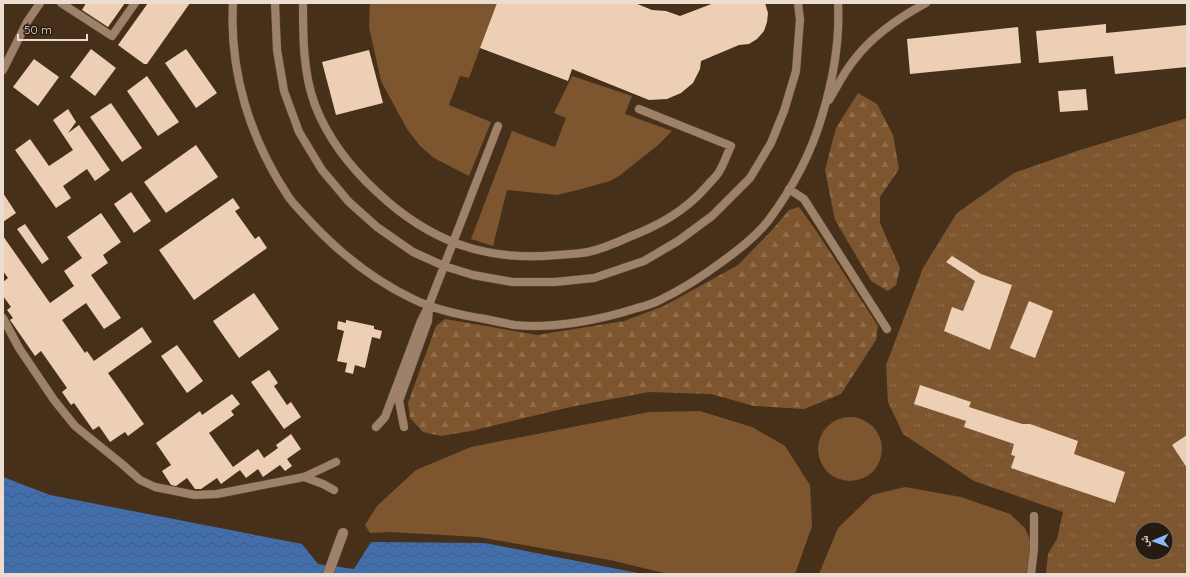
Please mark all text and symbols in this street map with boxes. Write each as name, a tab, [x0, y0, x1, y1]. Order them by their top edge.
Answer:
scale bar	[18, 16, 87, 42]
text: 50 m	[24, 22, 52, 37]
north arrow	[1134, 521, 1174, 561]
text: ش	[1137, 535, 1152, 547]

